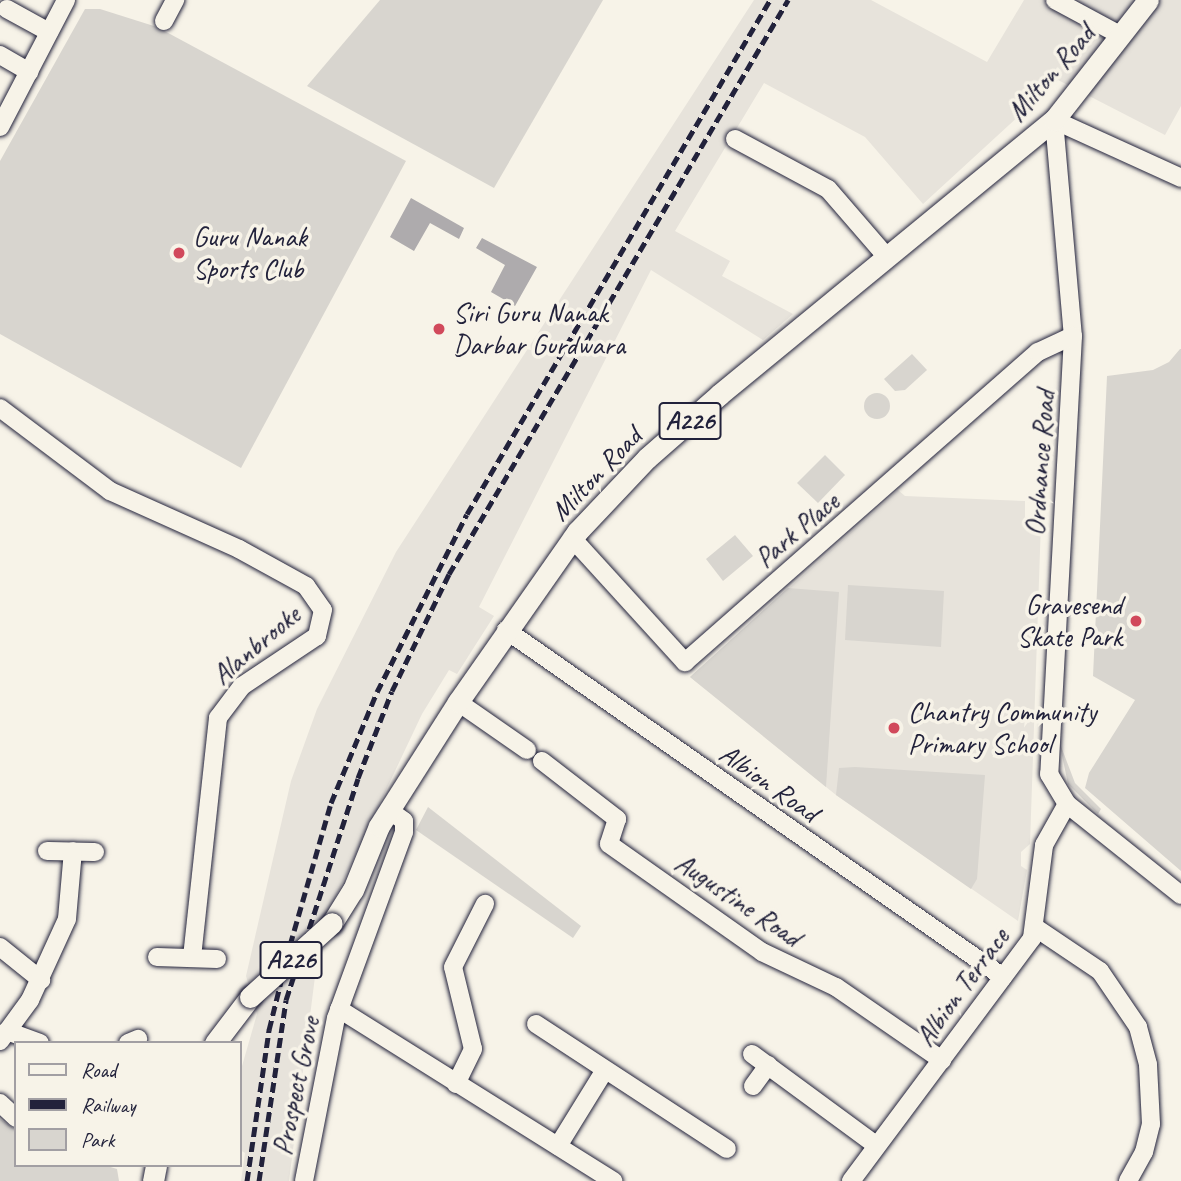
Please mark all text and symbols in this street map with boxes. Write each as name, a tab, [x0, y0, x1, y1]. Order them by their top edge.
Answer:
street label: Milton Road	[1000, 18, 1102, 128]
place label: Guru Nanak Sports Club	[193, 220, 307, 286]
marker: Guru Nanak Sports Club	[171, 245, 187, 261]
place label: Siri Guru Nanak Darbar Gurdwara	[453, 296, 624, 362]
marker: Siri Guru Nanak Darbar Gurdwara	[431, 321, 447, 337]
street label: Ordnance Road	[1018, 390, 1062, 536]
road number: A226	[658, 398, 722, 444]
street label: Milton Road	[544, 421, 648, 527]
street label: Park Place	[748, 485, 846, 575]
place label: Gravesend Skate Park	[1016, 588, 1122, 654]
street label: Alanbrooke	[205, 598, 307, 692]
marker: Gravesend Skate Park	[1128, 613, 1144, 629]
place label: Chantry Community Primary School	[908, 695, 1098, 761]
marker: Chantry Community Primary School	[886, 720, 902, 736]
street label: Albion Road	[713, 737, 825, 829]
street label: Augustine Road	[669, 846, 807, 954]
street label: Albion Terrace	[908, 922, 1016, 1052]
road number: A226	[260, 937, 322, 982]
street label: Prospect Grove	[265, 1014, 327, 1158]
legend	[14, 1041, 242, 1167]
text: Road	[81, 1057, 116, 1083]
text: Railway	[81, 1092, 135, 1118]
text: Park	[81, 1127, 114, 1153]

